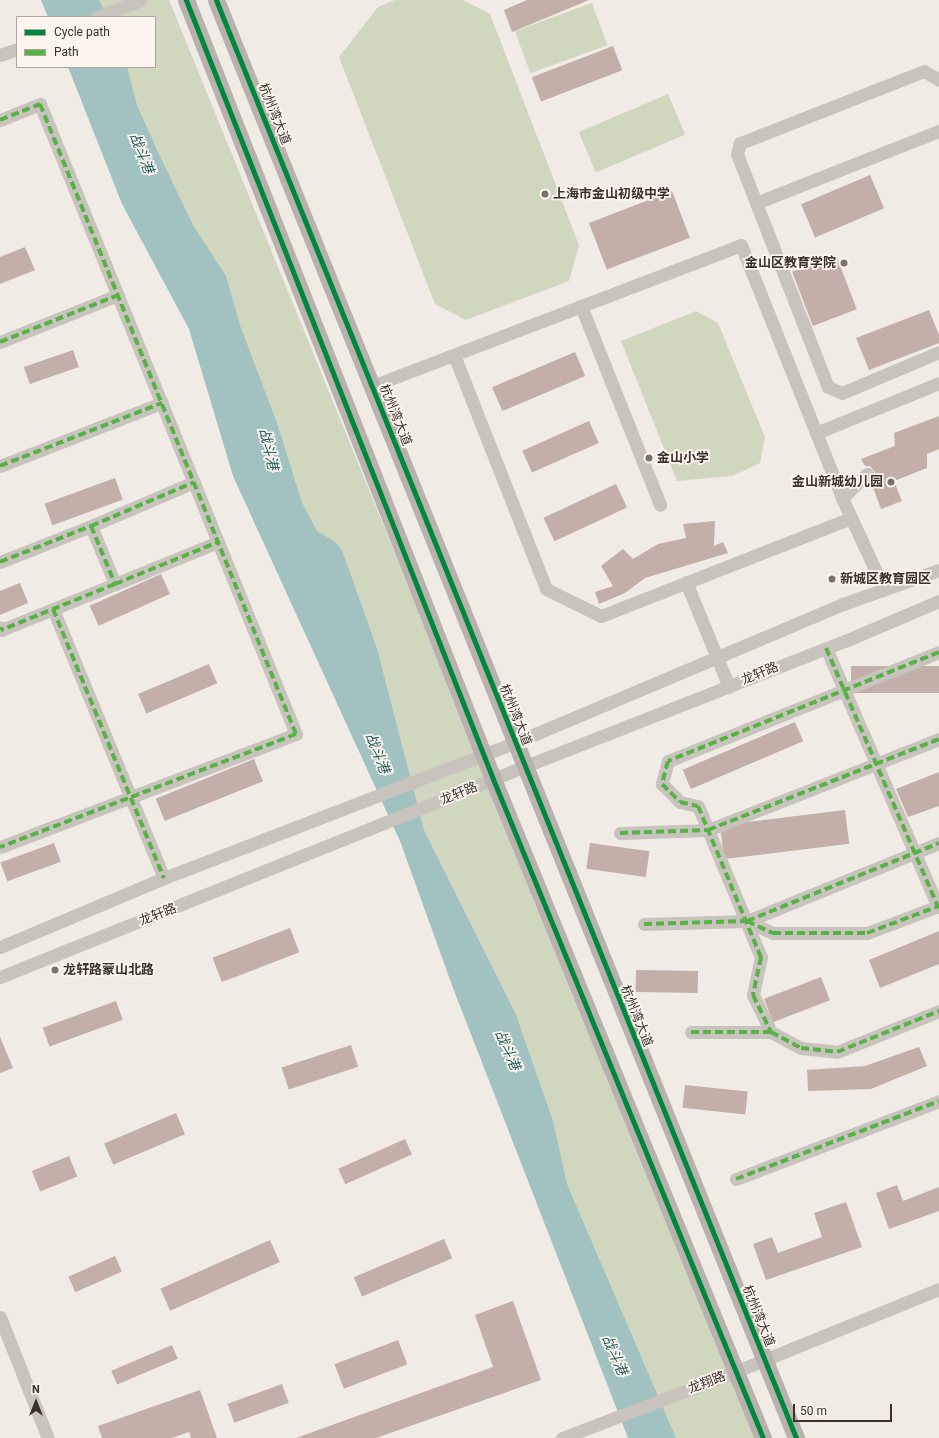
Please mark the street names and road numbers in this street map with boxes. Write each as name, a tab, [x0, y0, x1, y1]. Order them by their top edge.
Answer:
street label: 杭州湾大道	[255, 81, 293, 147]
street label: 杭州湾大道	[376, 382, 414, 448]
street label: 龙轩路	[739, 659, 781, 689]
street label: 杭州湾大道	[496, 682, 534, 748]
street label: 龙轩路	[438, 779, 480, 809]
street label: 龙轩路	[137, 901, 179, 929]
street label: 杭州湾大道	[617, 983, 655, 1049]
street label: 杭州湾大道	[739, 1283, 777, 1349]
street label: 龙翔路	[686, 1369, 728, 1397]

